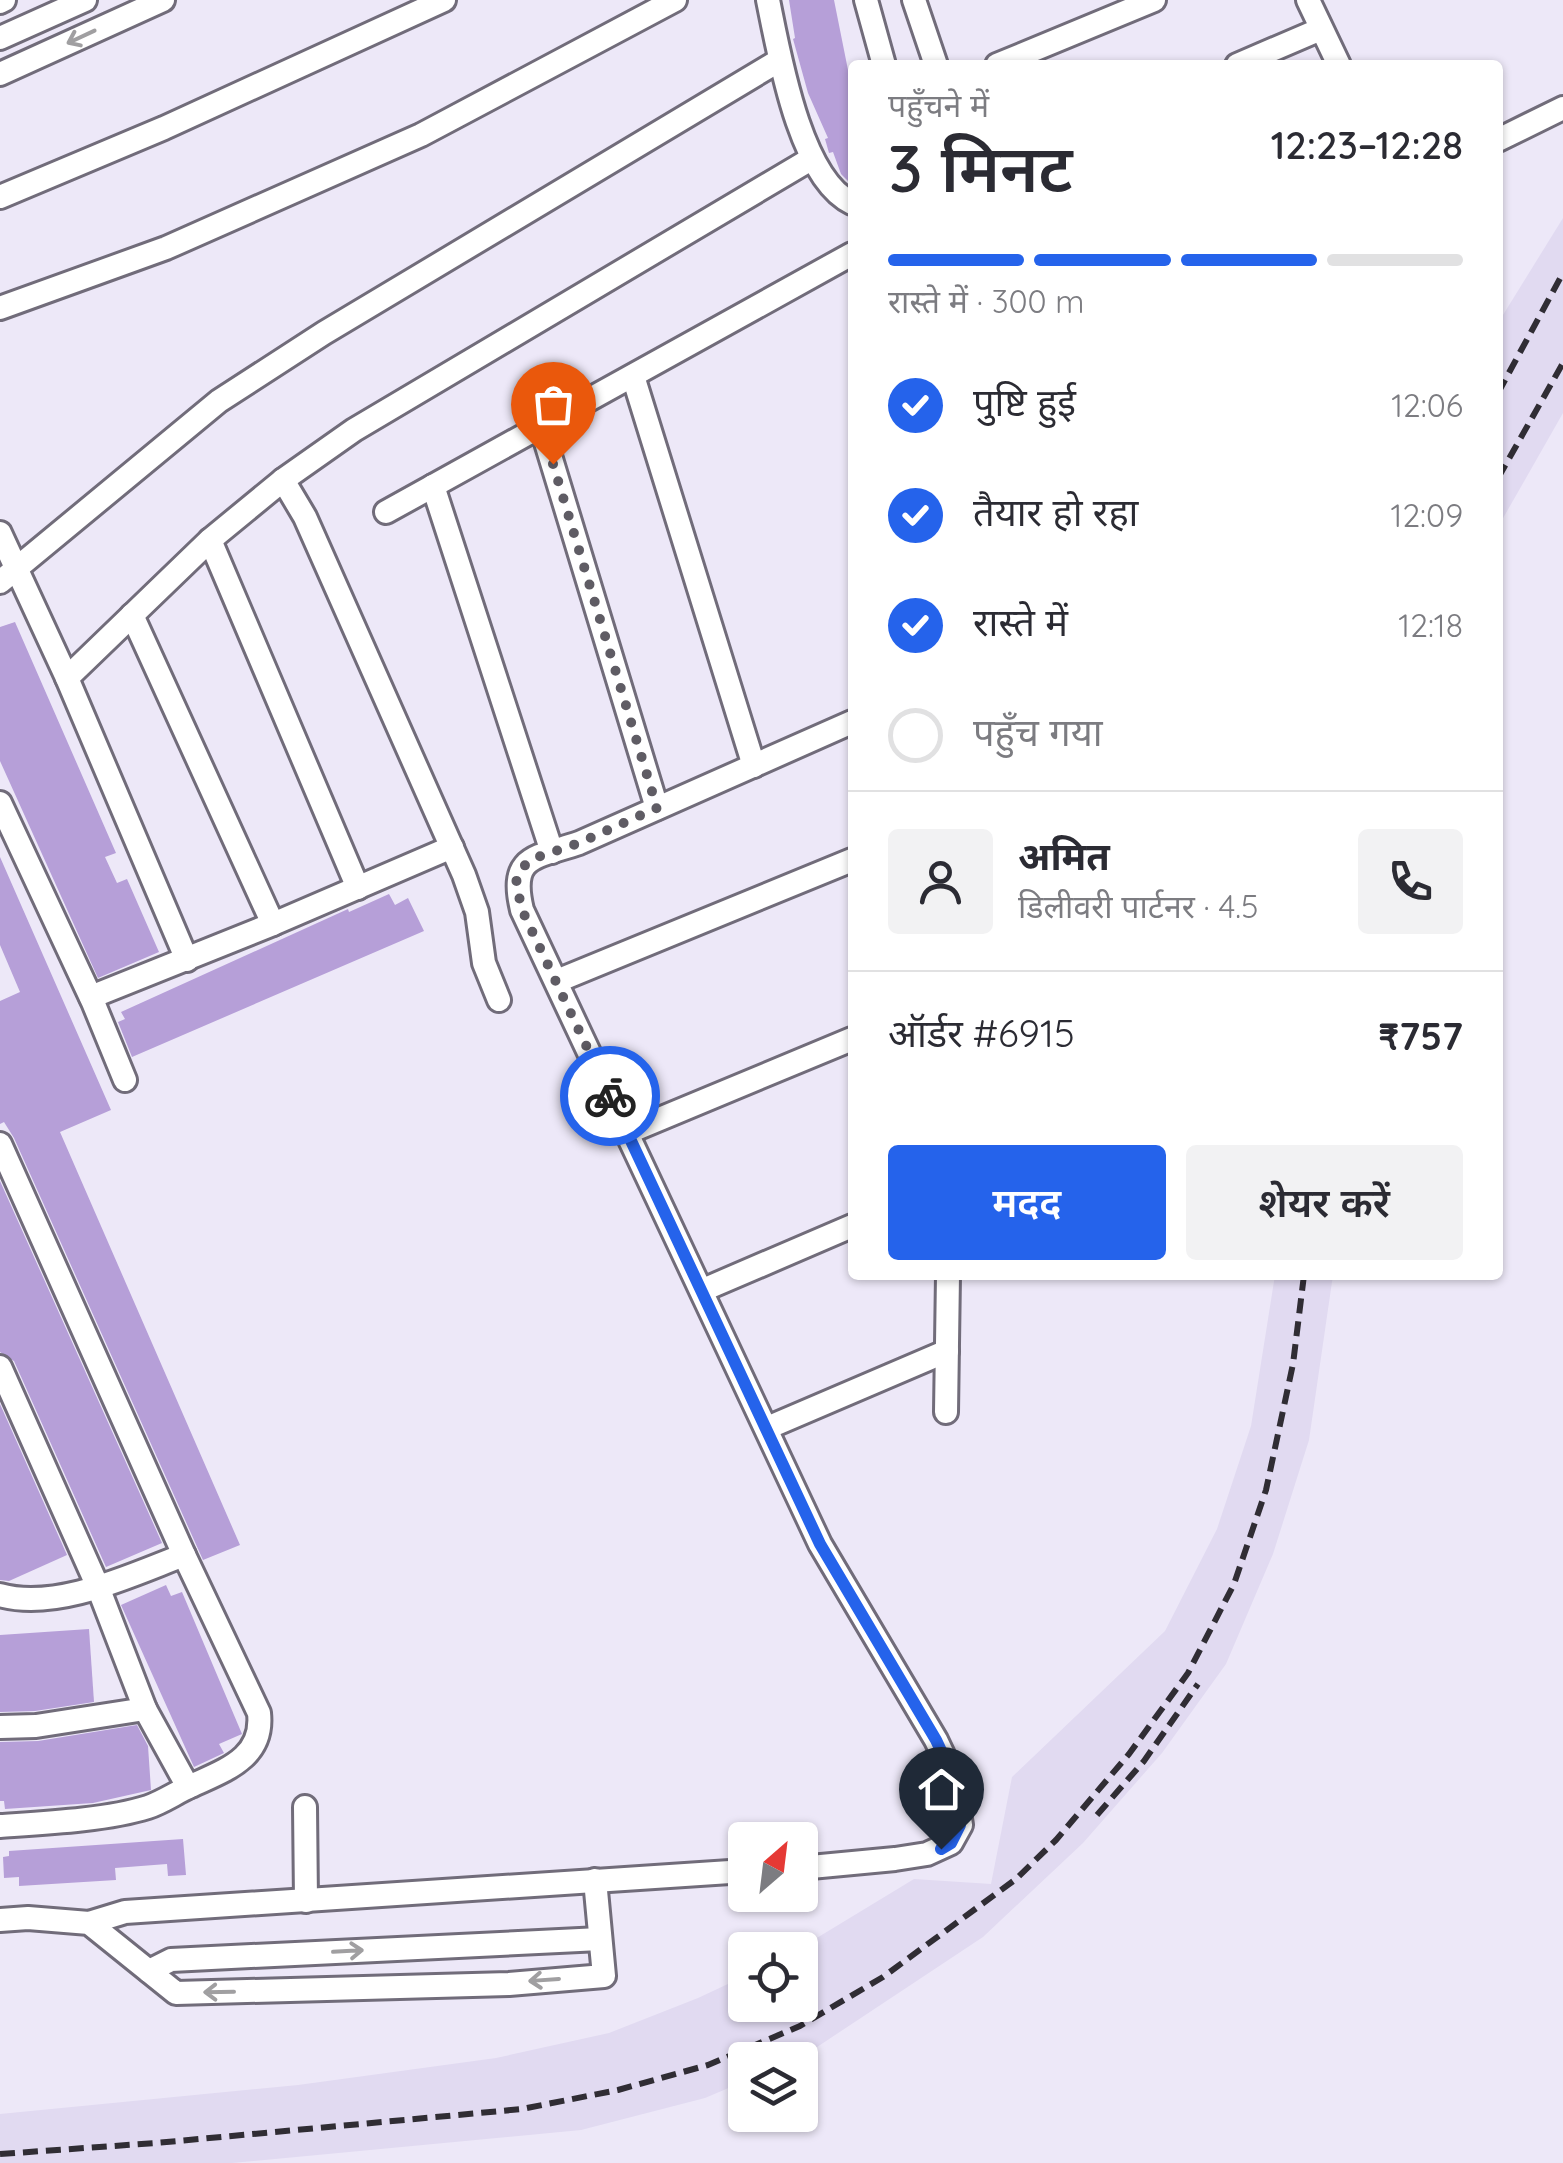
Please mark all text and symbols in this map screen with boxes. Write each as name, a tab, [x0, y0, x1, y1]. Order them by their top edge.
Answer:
one-way arrow	[66, 29, 97, 47]
text: पहुँचने में	[888, 85, 989, 125]
text: 12:23–12:28	[1271, 121, 1463, 169]
text: 3 मिनट	[888, 127, 1073, 208]
text: रास्ते में · 300 m	[888, 281, 1084, 321]
pin	[511, 362, 596, 465]
icon: bag	[526, 377, 581, 432]
icon: check	[888, 378, 943, 433]
text: पुष्टि हुई	[973, 378, 1076, 426]
text: 12:06	[1391, 385, 1463, 425]
icon: check	[888, 488, 943, 543]
text: तैयार हो रहा	[973, 488, 1138, 536]
text: 12:09	[1391, 495, 1463, 535]
icon: check	[888, 598, 943, 653]
text: रास्ते में	[973, 598, 1068, 646]
text: 12:18	[1398, 605, 1463, 645]
text: पहुँच गया	[973, 708, 1103, 756]
button: person	[888, 829, 993, 934]
button: phone	[1358, 829, 1463, 934]
text: अमित	[1018, 832, 1110, 880]
text: डिलीवरी पार्टनर · 4.5	[1018, 886, 1259, 926]
text: ऑर्डर #6915	[888, 1009, 1075, 1057]
text: ₹757	[1378, 1012, 1463, 1060]
courier	[560, 1046, 660, 1146]
icon: bike	[583, 1069, 638, 1124]
button: मदद	[888, 1145, 1166, 1260]
button: शेयर करें	[1186, 1145, 1463, 1260]
pin	[899, 1747, 984, 1850]
icon: home	[914, 1762, 969, 1817]
north arrow	[728, 1822, 818, 1912]
map controls	[728, 1822, 818, 2132]
button: locate	[728, 1932, 818, 2022]
one-way arrow	[332, 1942, 364, 1961]
one-way arrow	[528, 1971, 560, 1990]
one-way arrow	[204, 1982, 236, 2002]
button: layers	[728, 2042, 818, 2132]

